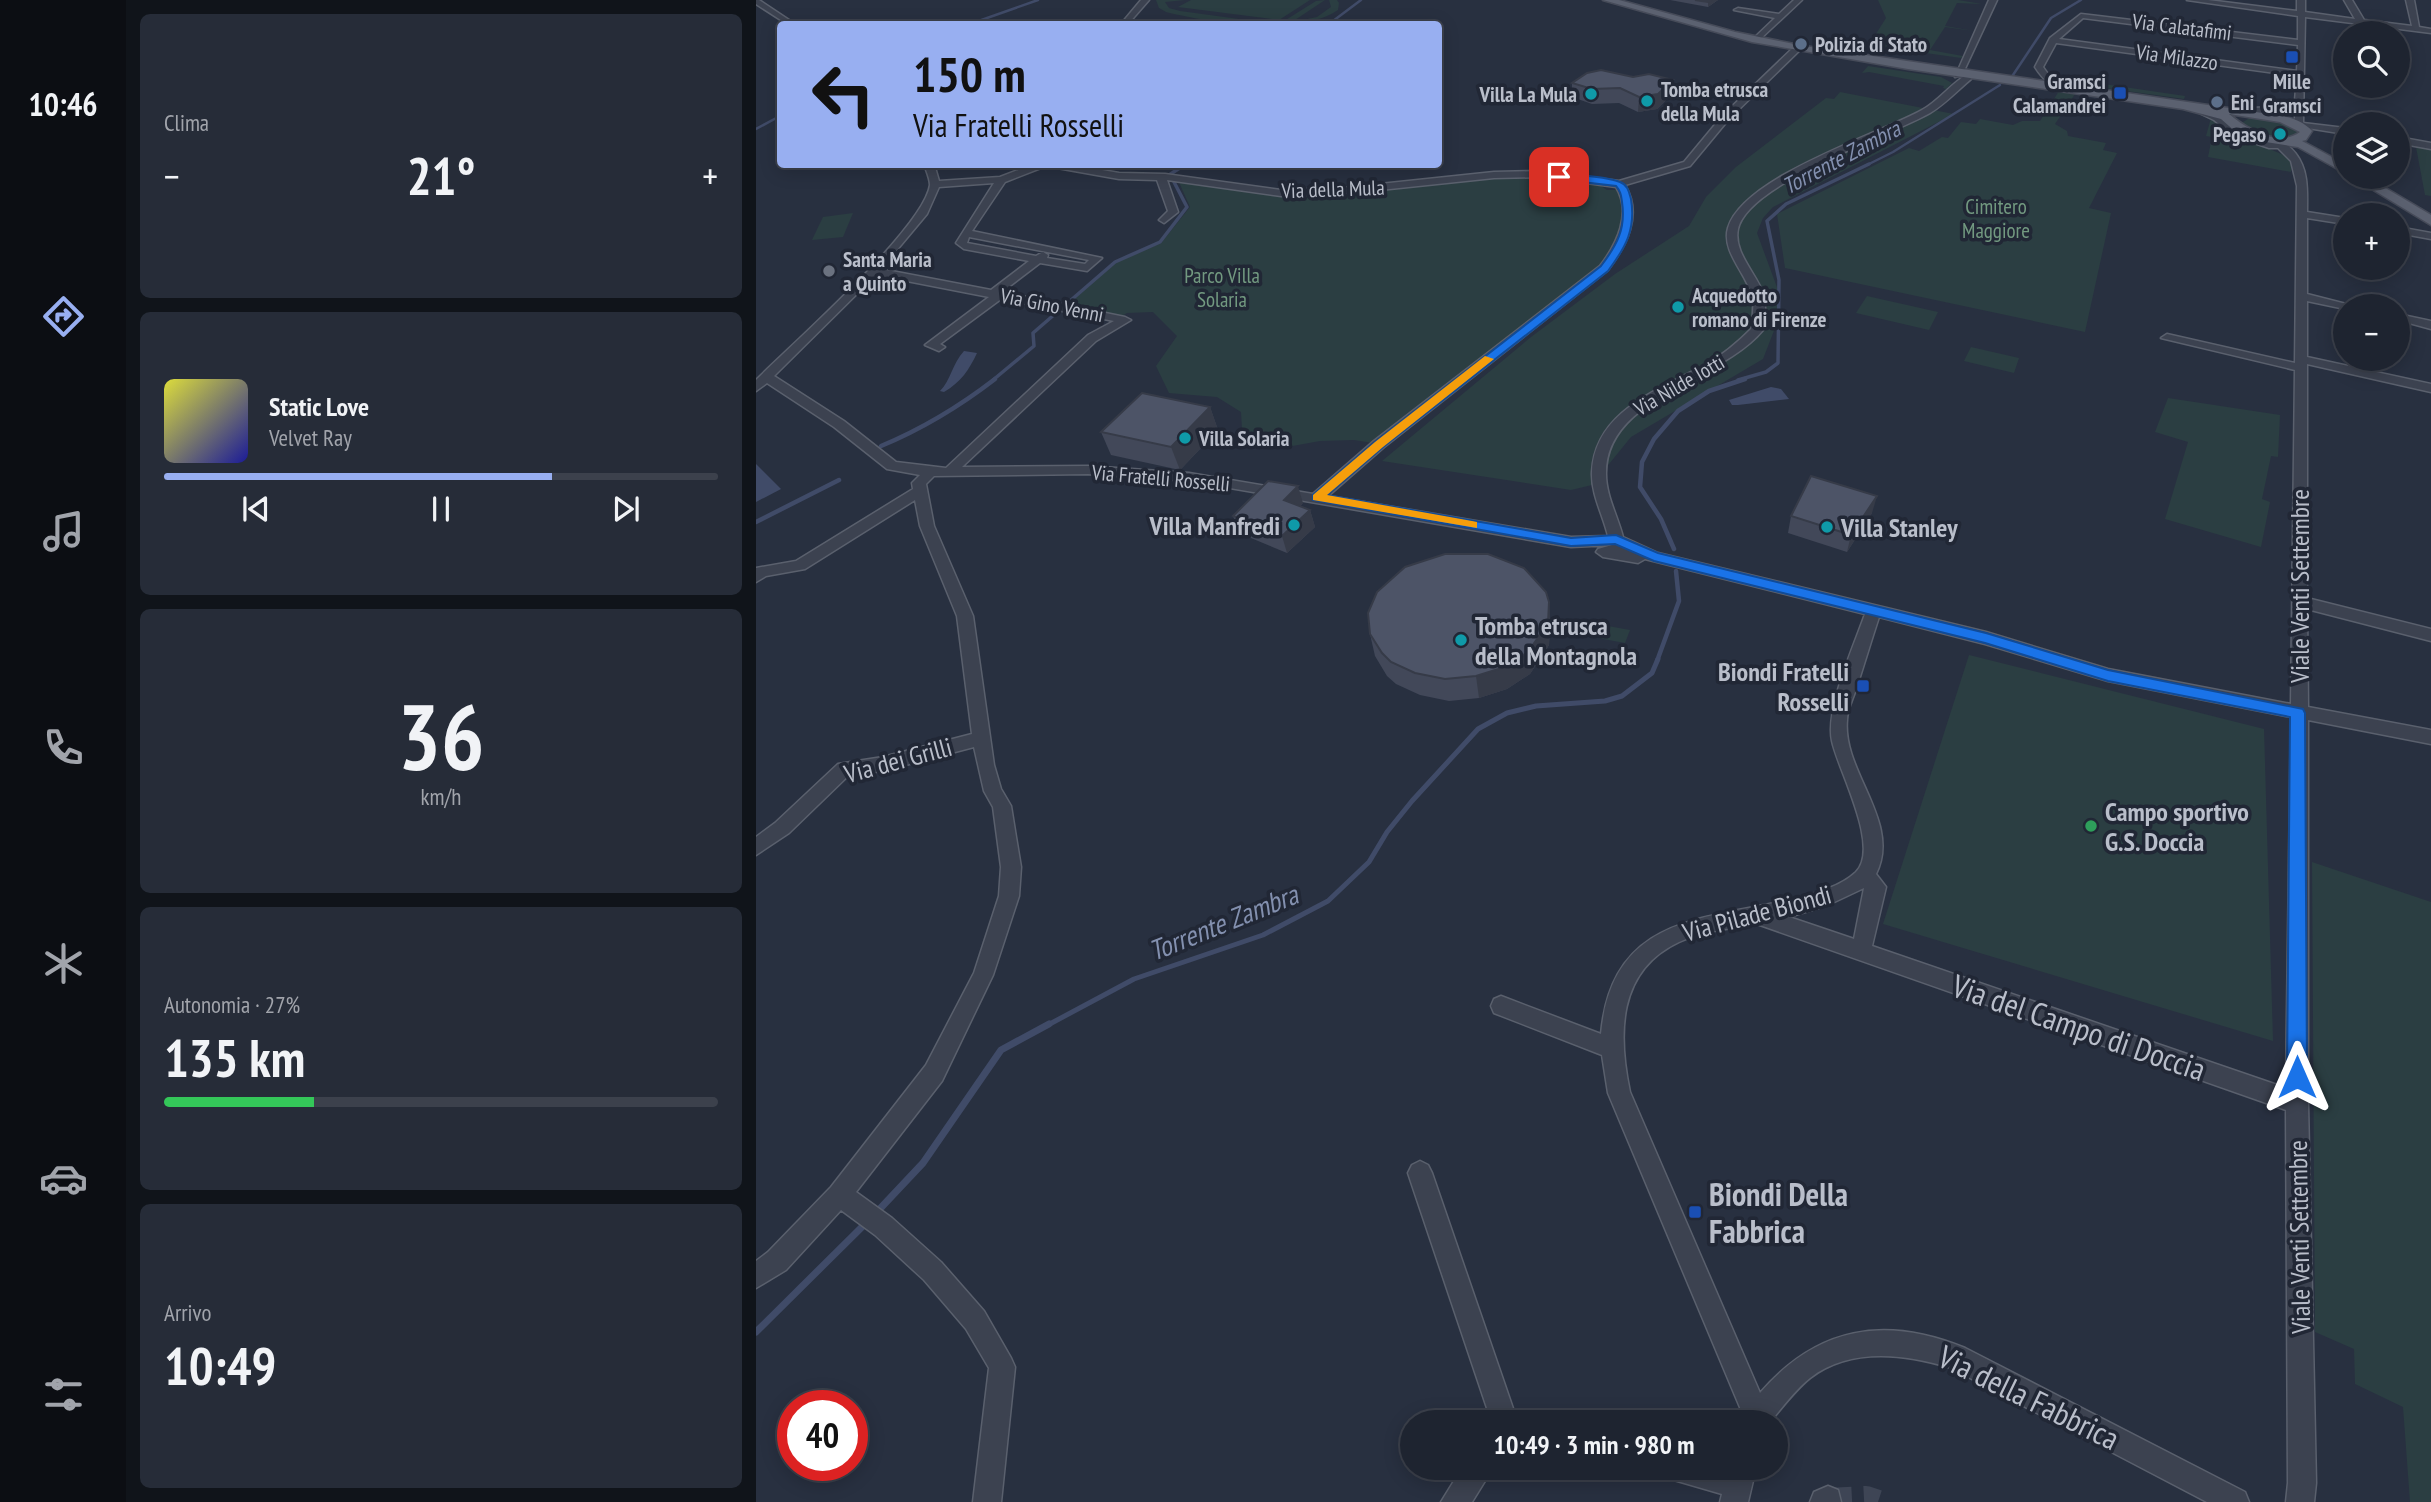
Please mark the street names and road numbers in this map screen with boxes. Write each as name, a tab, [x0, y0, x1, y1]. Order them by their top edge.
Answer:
street label: Via Calatafimi	[2130, 7, 2233, 46]
street label: Via Milazzo	[2133, 38, 2220, 76]
street label: Via della Mula	[1280, 174, 1385, 204]
street label: Via Gino Venni	[997, 282, 1106, 328]
street label: Via Nilde Iotti	[1628, 348, 1729, 422]
street label: Via Fratelli Rosselli	[1090, 458, 1231, 497]
street label: Viale Venti Settembre	[2283, 489, 2316, 684]
street label: Via dei Grilli	[840, 730, 955, 790]
street label: Via Pilade Biondi	[1678, 877, 1835, 949]
street label: Via del Campo di Doccia	[1946, 964, 2211, 1090]
street label: Viale Venti Settembre	[2281, 1140, 2317, 1335]
street label: Via della Fabbrica	[1931, 1335, 2127, 1459]

